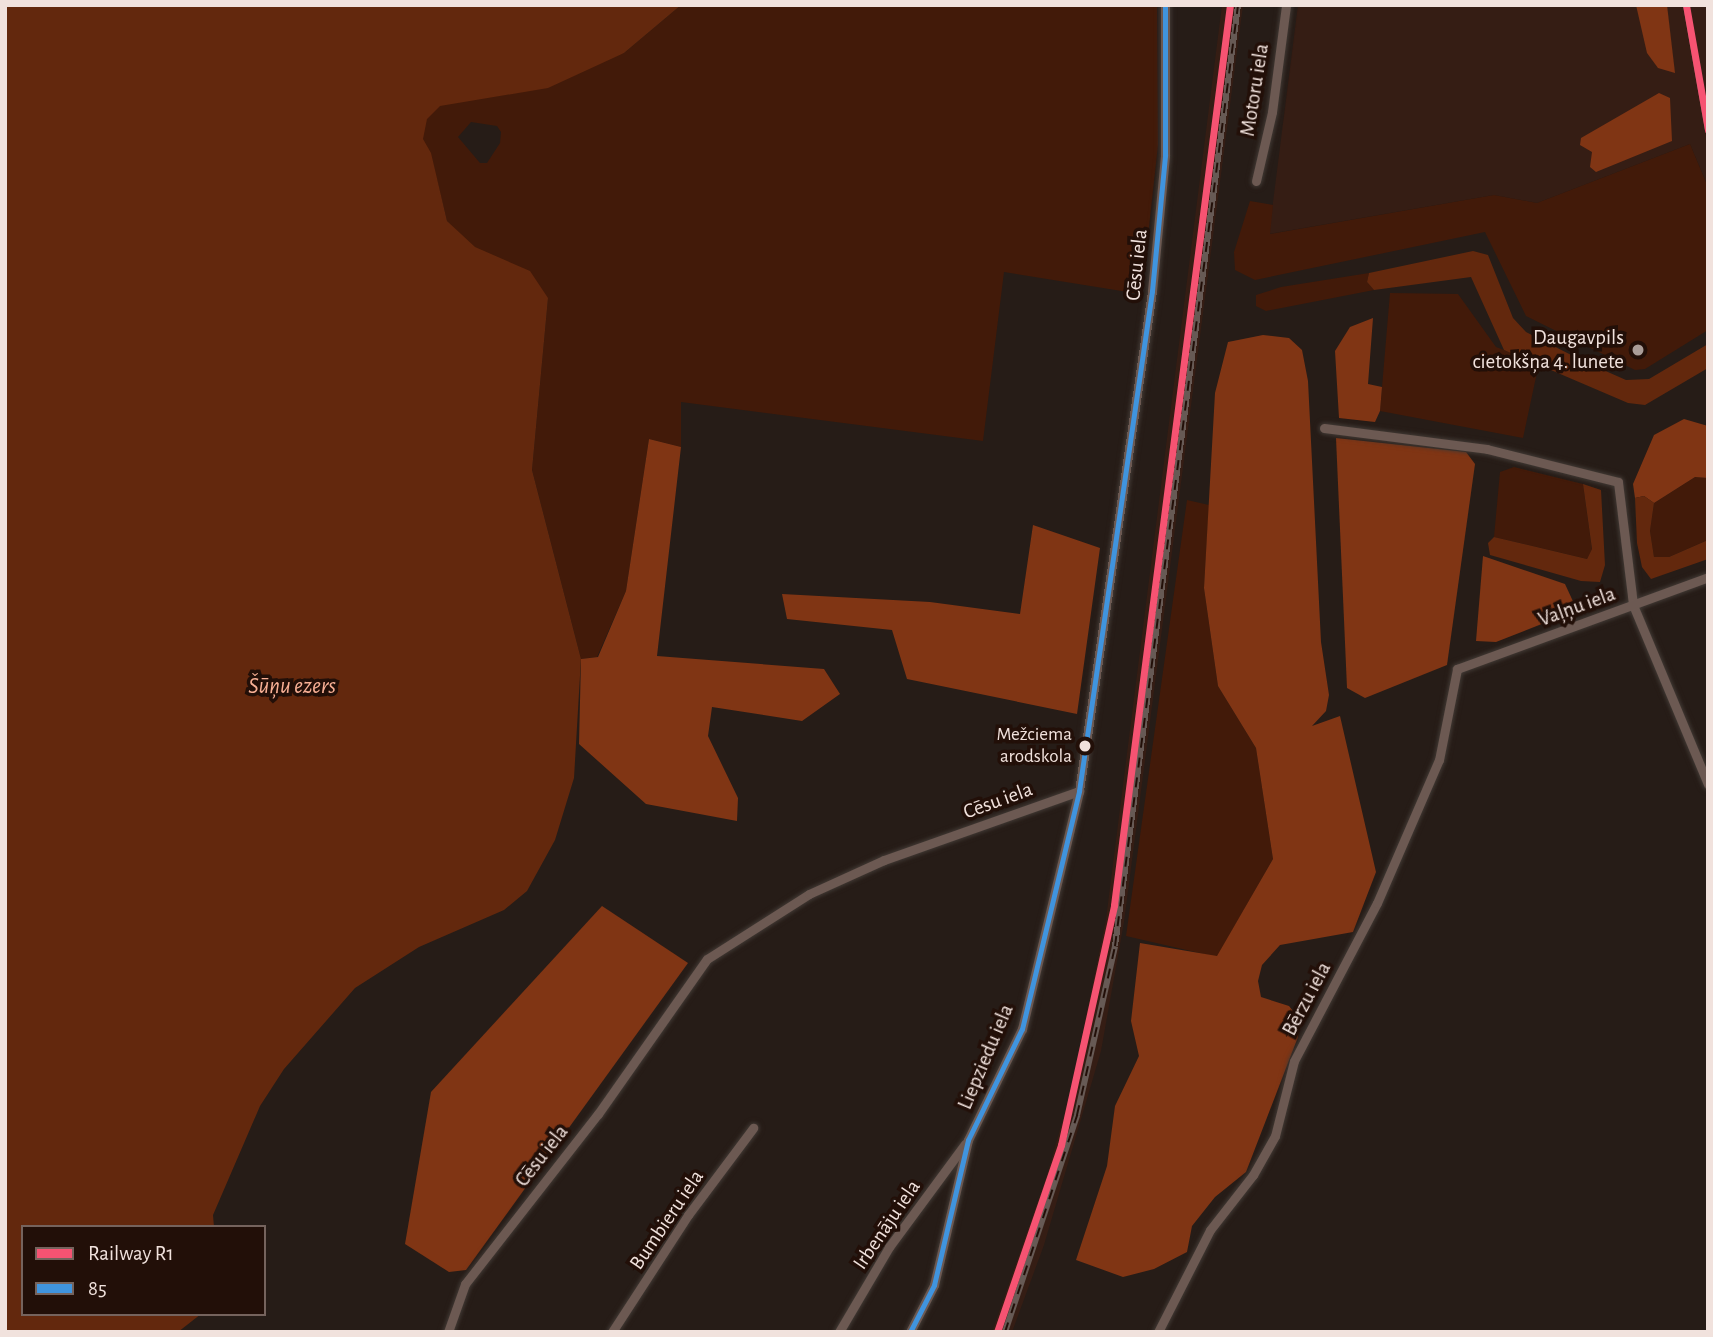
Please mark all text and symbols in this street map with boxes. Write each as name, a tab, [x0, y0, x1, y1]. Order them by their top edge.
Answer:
street label: Motoru iela	[1235, 42, 1275, 138]
street label: Cēsu iela	[1121, 228, 1153, 302]
place label: Daugavpils cietokšņa 4. lunete	[1472, 325, 1624, 375]
marker: Daugavpils cietokšņa 4. lunete	[1630, 342, 1646, 358]
street label: Vaļņu iela	[1535, 581, 1619, 633]
water label: Šūņu ezers	[248, 673, 336, 701]
place label: Mežciema arodskola	[996, 724, 1072, 768]
marker: Mežciema arodskola	[1078, 739, 1092, 753]
street label: Cēsu iela	[960, 777, 1036, 825]
street label: Bērzu iela	[1277, 958, 1337, 1040]
street label: Liepziedu iela	[953, 1001, 1019, 1113]
street label: Cēsu iela	[510, 1120, 574, 1192]
street label: Bumbieru iela	[624, 1165, 710, 1275]
street label: Irbenāju iela	[848, 1175, 926, 1275]
legend	[21, 1225, 266, 1316]
text: Railway R1	[88, 1243, 174, 1264]
text: 85	[88, 1278, 107, 1299]

